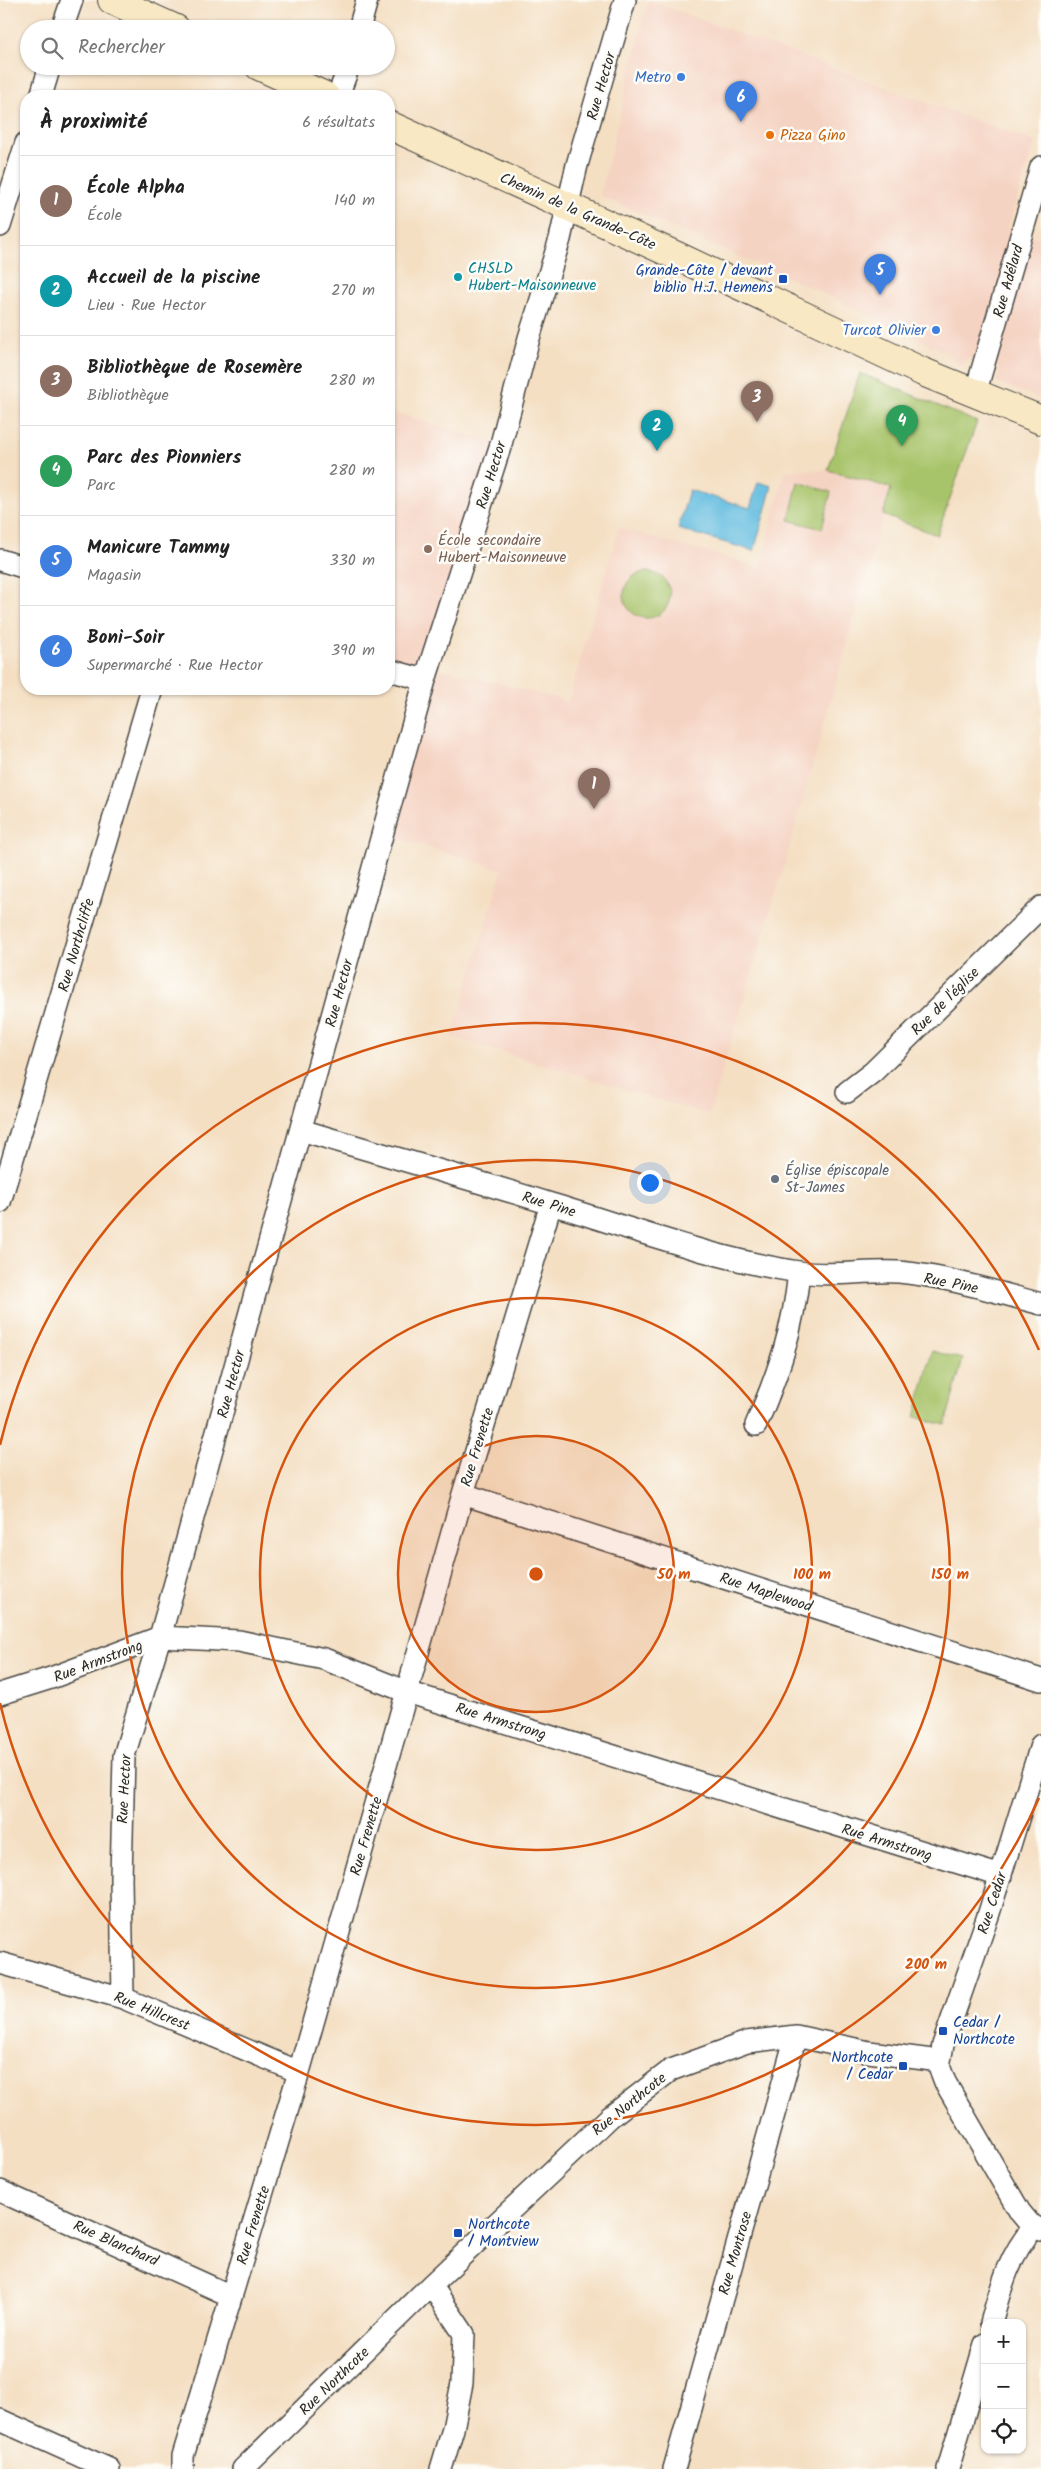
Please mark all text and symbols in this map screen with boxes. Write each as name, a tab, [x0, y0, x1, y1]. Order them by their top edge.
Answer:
search box	[20, 20, 395, 75]
text: Rechercher	[78, 33, 165, 63]
icon: search	[38, 34, 66, 62]
street label: Rue Hector	[581, 48, 623, 123]
place label: Metro	[635, 66, 671, 90]
marker: Metro	[675, 71, 687, 83]
pin: 6	[725, 81, 757, 122]
text: À proximité	[40, 106, 147, 139]
text: 6 résultats	[302, 110, 375, 135]
place label: Pizza Gino	[780, 124, 846, 148]
marker: Pizza Gino	[764, 129, 776, 141]
street label: Chemin de la Grande-Côte	[496, 167, 660, 257]
text: École Alpha	[87, 173, 185, 203]
text: 1	[54, 188, 58, 213]
text: 140 m	[334, 188, 375, 213]
text: École	[87, 203, 122, 228]
street label: Rue Adélard	[987, 241, 1031, 321]
pin: 5	[864, 254, 896, 295]
place label: CHSLD Hubert-Maisonneuve	[468, 257, 596, 298]
place label: Grande-Côte / devant biblio H.J. Hemens	[636, 259, 774, 300]
text: Accueil de la piscine	[87, 263, 260, 293]
marker: CHSLD Hubert-Maisonneuve	[452, 271, 464, 283]
marker: Grande-Côte / devant biblio H.J. Hemens	[777, 273, 789, 285]
text: 2	[51, 278, 61, 303]
text: 270 m	[331, 278, 375, 303]
text: Lieu · Rue Hector	[87, 293, 206, 318]
place label: Turcot Olivier	[842, 319, 927, 343]
marker: Turcot Olivier	[930, 324, 942, 336]
text: Bibliothèque de Rosemère	[87, 353, 302, 383]
text: 3	[52, 368, 60, 393]
text: 280 m	[329, 368, 375, 393]
pin: 3	[741, 381, 773, 422]
text: Bibliothèque	[87, 383, 169, 408]
pin: 4	[886, 405, 918, 446]
pin: 2	[641, 410, 673, 451]
street label: Rue Hector	[470, 437, 514, 512]
text: Parc des Pionniers	[87, 443, 241, 473]
text: 4	[52, 458, 60, 483]
text: 280 m	[329, 458, 375, 483]
text: Parc	[87, 473, 116, 498]
place label: École secondaire Hubert-Maisonneuve	[438, 529, 566, 570]
text: Manicure Tammy	[87, 533, 230, 563]
marker: École secondaire Hubert-Maisonneuve	[422, 543, 434, 555]
text: 5	[52, 548, 60, 573]
text: 330 m	[330, 548, 375, 573]
text: Magasin	[87, 563, 141, 588]
text: Boni-Soir	[87, 623, 164, 653]
text: 6	[52, 638, 60, 663]
text: 390 m	[331, 638, 375, 663]
text: Supermarché · Rue Hector	[87, 653, 263, 678]
pin: 1	[578, 768, 610, 809]
street label: Rue Northcliffe	[52, 895, 102, 995]
street label: Rue Hector	[319, 955, 361, 1030]
street label: Rue de l'église	[906, 962, 986, 1042]
place label: Église épiscopale St-James	[785, 1159, 889, 1200]
your location	[637, 1170, 663, 1196]
marker: Église épiscopale St-James	[769, 1173, 781, 1185]
street label: Rue Pine	[519, 1185, 579, 1225]
street label: Rue Pine	[921, 1267, 980, 1301]
street label: Rue Hector	[211, 1346, 253, 1421]
street label: Rue Frenette	[455, 1405, 501, 1490]
text: 50 m	[656, 1563, 691, 1587]
text: 100 m	[793, 1563, 831, 1587]
text: 150 m	[931, 1563, 969, 1587]
centre of rings	[527, 1565, 545, 1583]
street label: Rue Maplewood	[716, 1567, 816, 1619]
street label: Rue Armstrong	[50, 1634, 146, 1690]
street label: Rue Armstrong	[452, 1697, 549, 1747]
street label: Rue Hector	[111, 1753, 139, 1825]
street label: Rue Frenette	[344, 1794, 390, 1879]
street label: Rue Armstrong	[838, 1818, 935, 1868]
street label: Rue Cedar	[972, 1868, 1015, 1937]
text: 200 m	[905, 1953, 947, 1977]
street label: Rue Hillcrest	[110, 1986, 194, 2038]
place label: Cedar / Northcote	[953, 2011, 1015, 2052]
marker: Cedar / Northcote	[937, 2025, 949, 2037]
place label: Northcote / Cedar	[831, 2046, 894, 2087]
marker: Northcote / Cedar	[897, 2060, 909, 2072]
street label: Rue Northcote	[587, 2067, 673, 2143]
street label: Rue Frenette	[231, 2183, 277, 2268]
street label: Rue Montrose	[713, 2208, 759, 2298]
place label: Northcote / Montview	[468, 2213, 539, 2254]
street label: Rue Blanchard	[69, 2214, 163, 2274]
marker: Northcote / Montview	[452, 2227, 464, 2239]
map controls	[981, 2319, 1026, 2454]
button: +	[981, 2319, 1026, 2364]
street label: Rue Northcote	[294, 2341, 376, 2422]
button: −	[981, 2364, 1026, 2409]
button: locate	[981, 2409, 1026, 2454]

